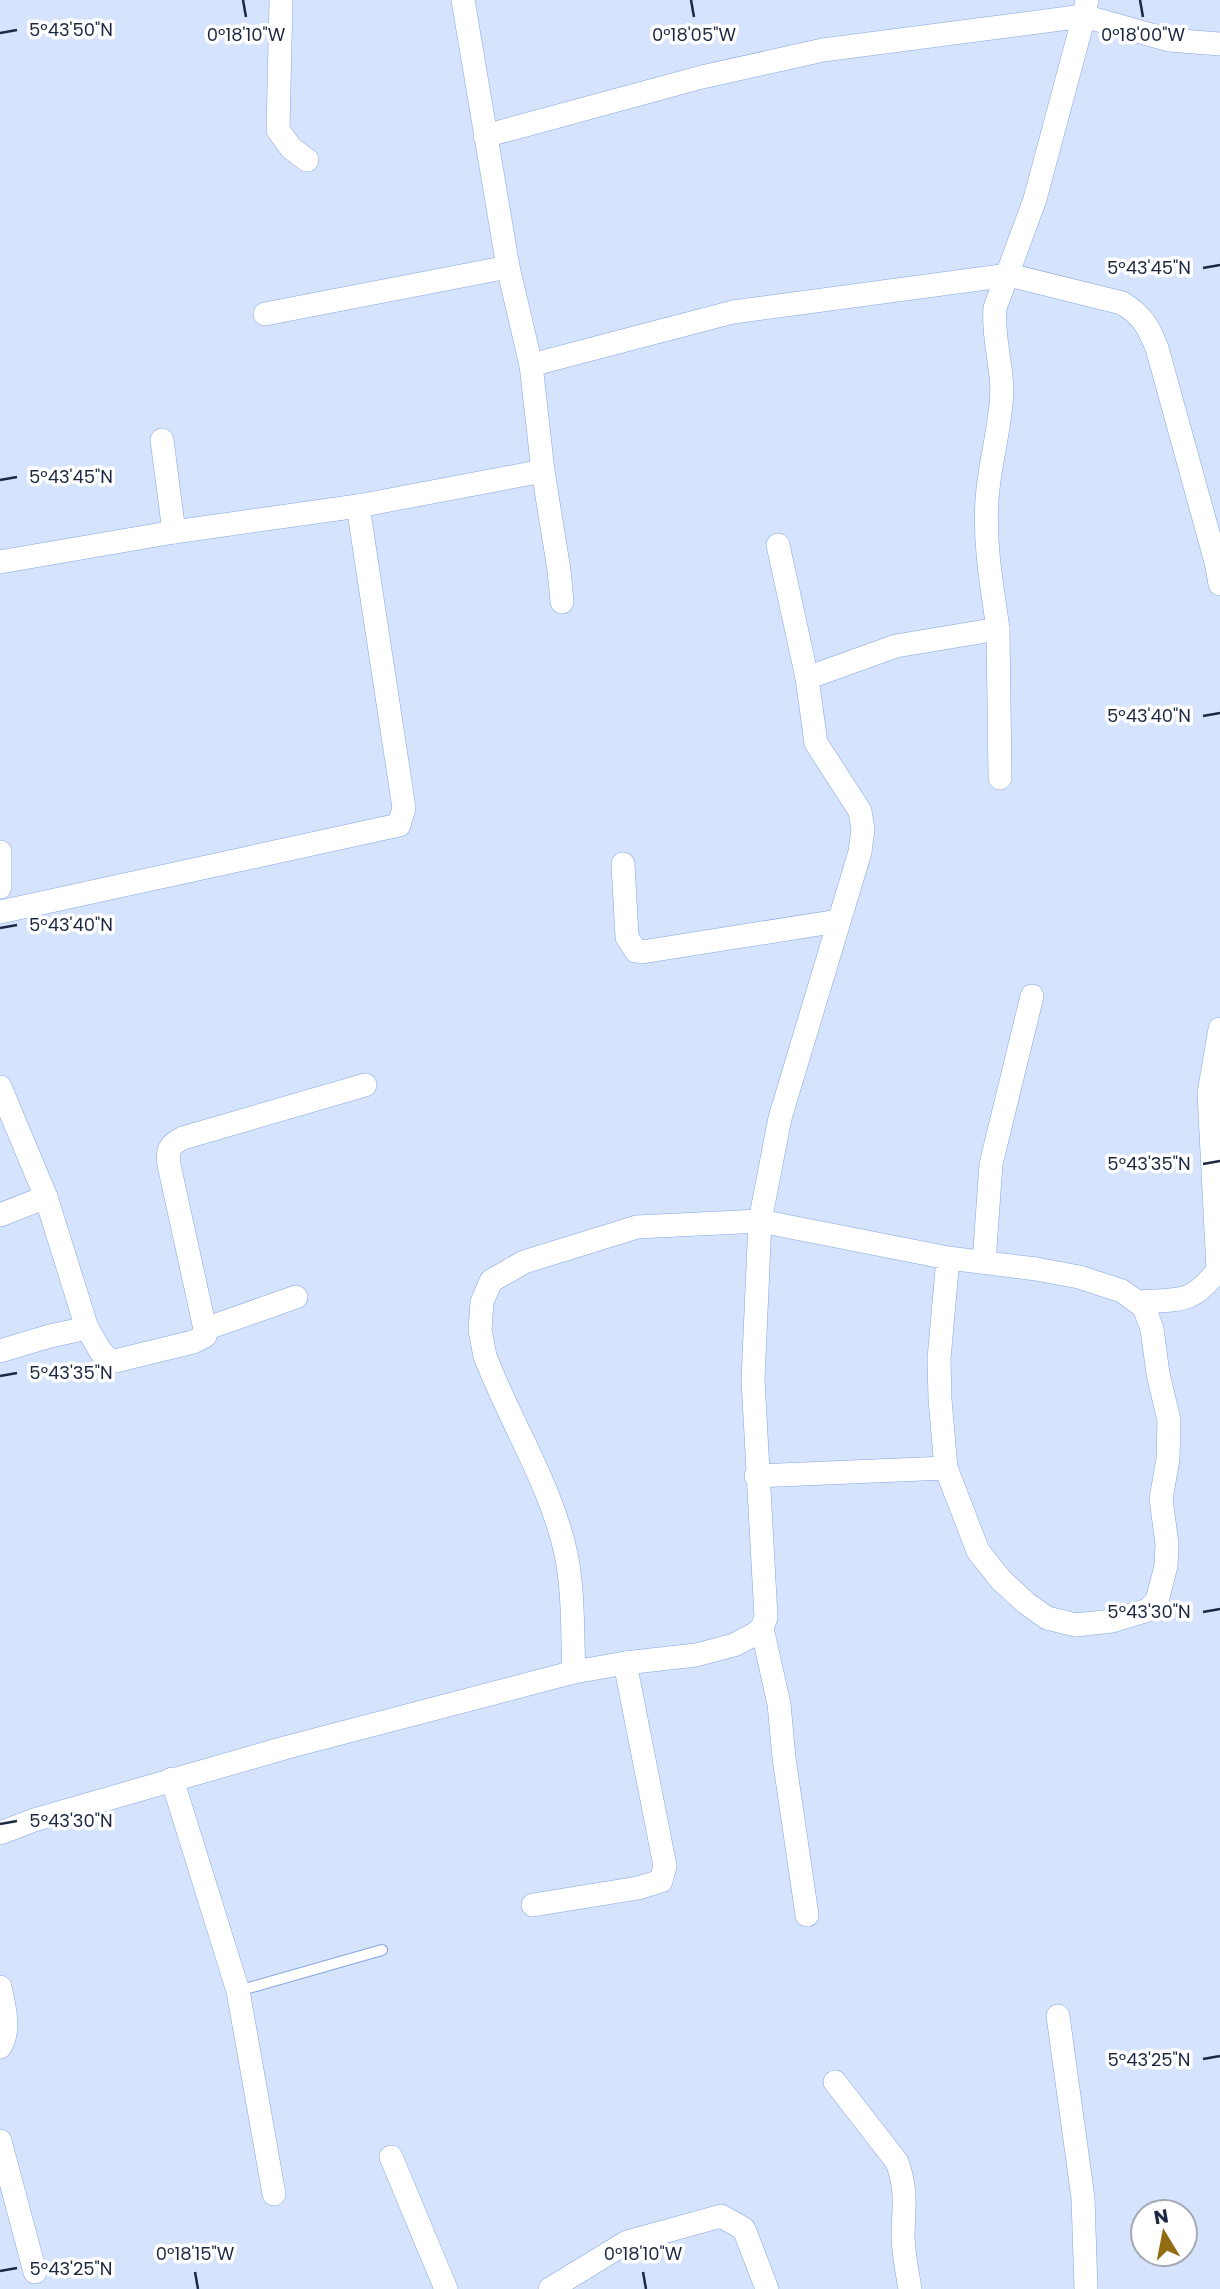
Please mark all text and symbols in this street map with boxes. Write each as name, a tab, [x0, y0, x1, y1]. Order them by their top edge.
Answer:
text: 5°43'50"N	[29, 17, 113, 42]
text: 0°18'10"W	[207, 22, 286, 47]
text: 0°18'05"W	[652, 22, 736, 47]
text: 0°18'00"W	[1101, 22, 1185, 47]
text: 5°43'45"N	[1107, 255, 1191, 280]
text: 5°43'45"N	[29, 464, 113, 489]
text: 5°43'40"N	[1107, 703, 1191, 728]
text: 5°43'40"N	[29, 912, 113, 937]
text: 5°43'35"N	[1107, 1151, 1191, 1176]
text: 5°43'35"N	[29, 1360, 113, 1385]
text: 5°43'30"N	[1107, 1599, 1191, 1624]
text: 5°43'30"N	[29, 1808, 113, 1833]
text: 5°43'25"N	[1107, 2047, 1191, 2072]
north arrow	[1129, 2198, 1199, 2268]
text: N	[1152, 2202, 1171, 2231]
text: 0°18'15"W	[156, 2241, 235, 2266]
text: 0°18'10"W	[604, 2241, 683, 2266]
text: 5°43'25"N	[29, 2256, 113, 2281]

